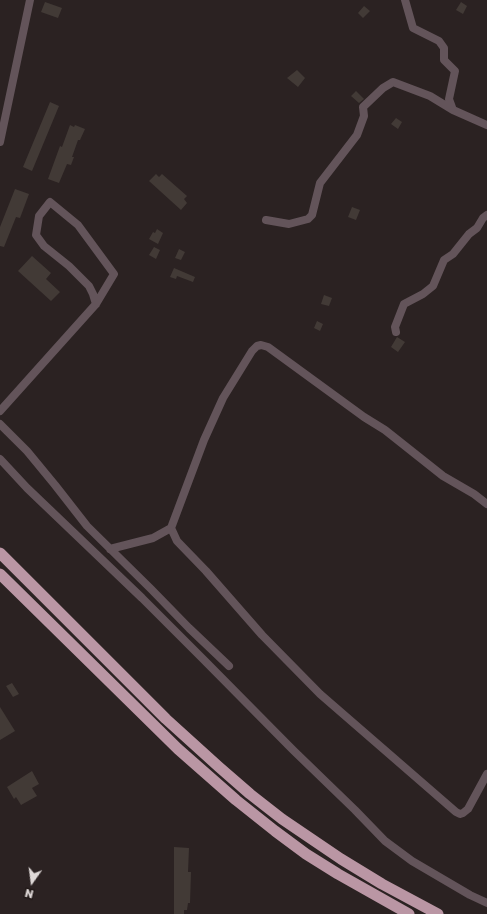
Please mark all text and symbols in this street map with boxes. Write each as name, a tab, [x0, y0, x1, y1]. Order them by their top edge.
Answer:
north arrow	[12, 862, 52, 902]
text: N	[23, 887, 35, 901]

